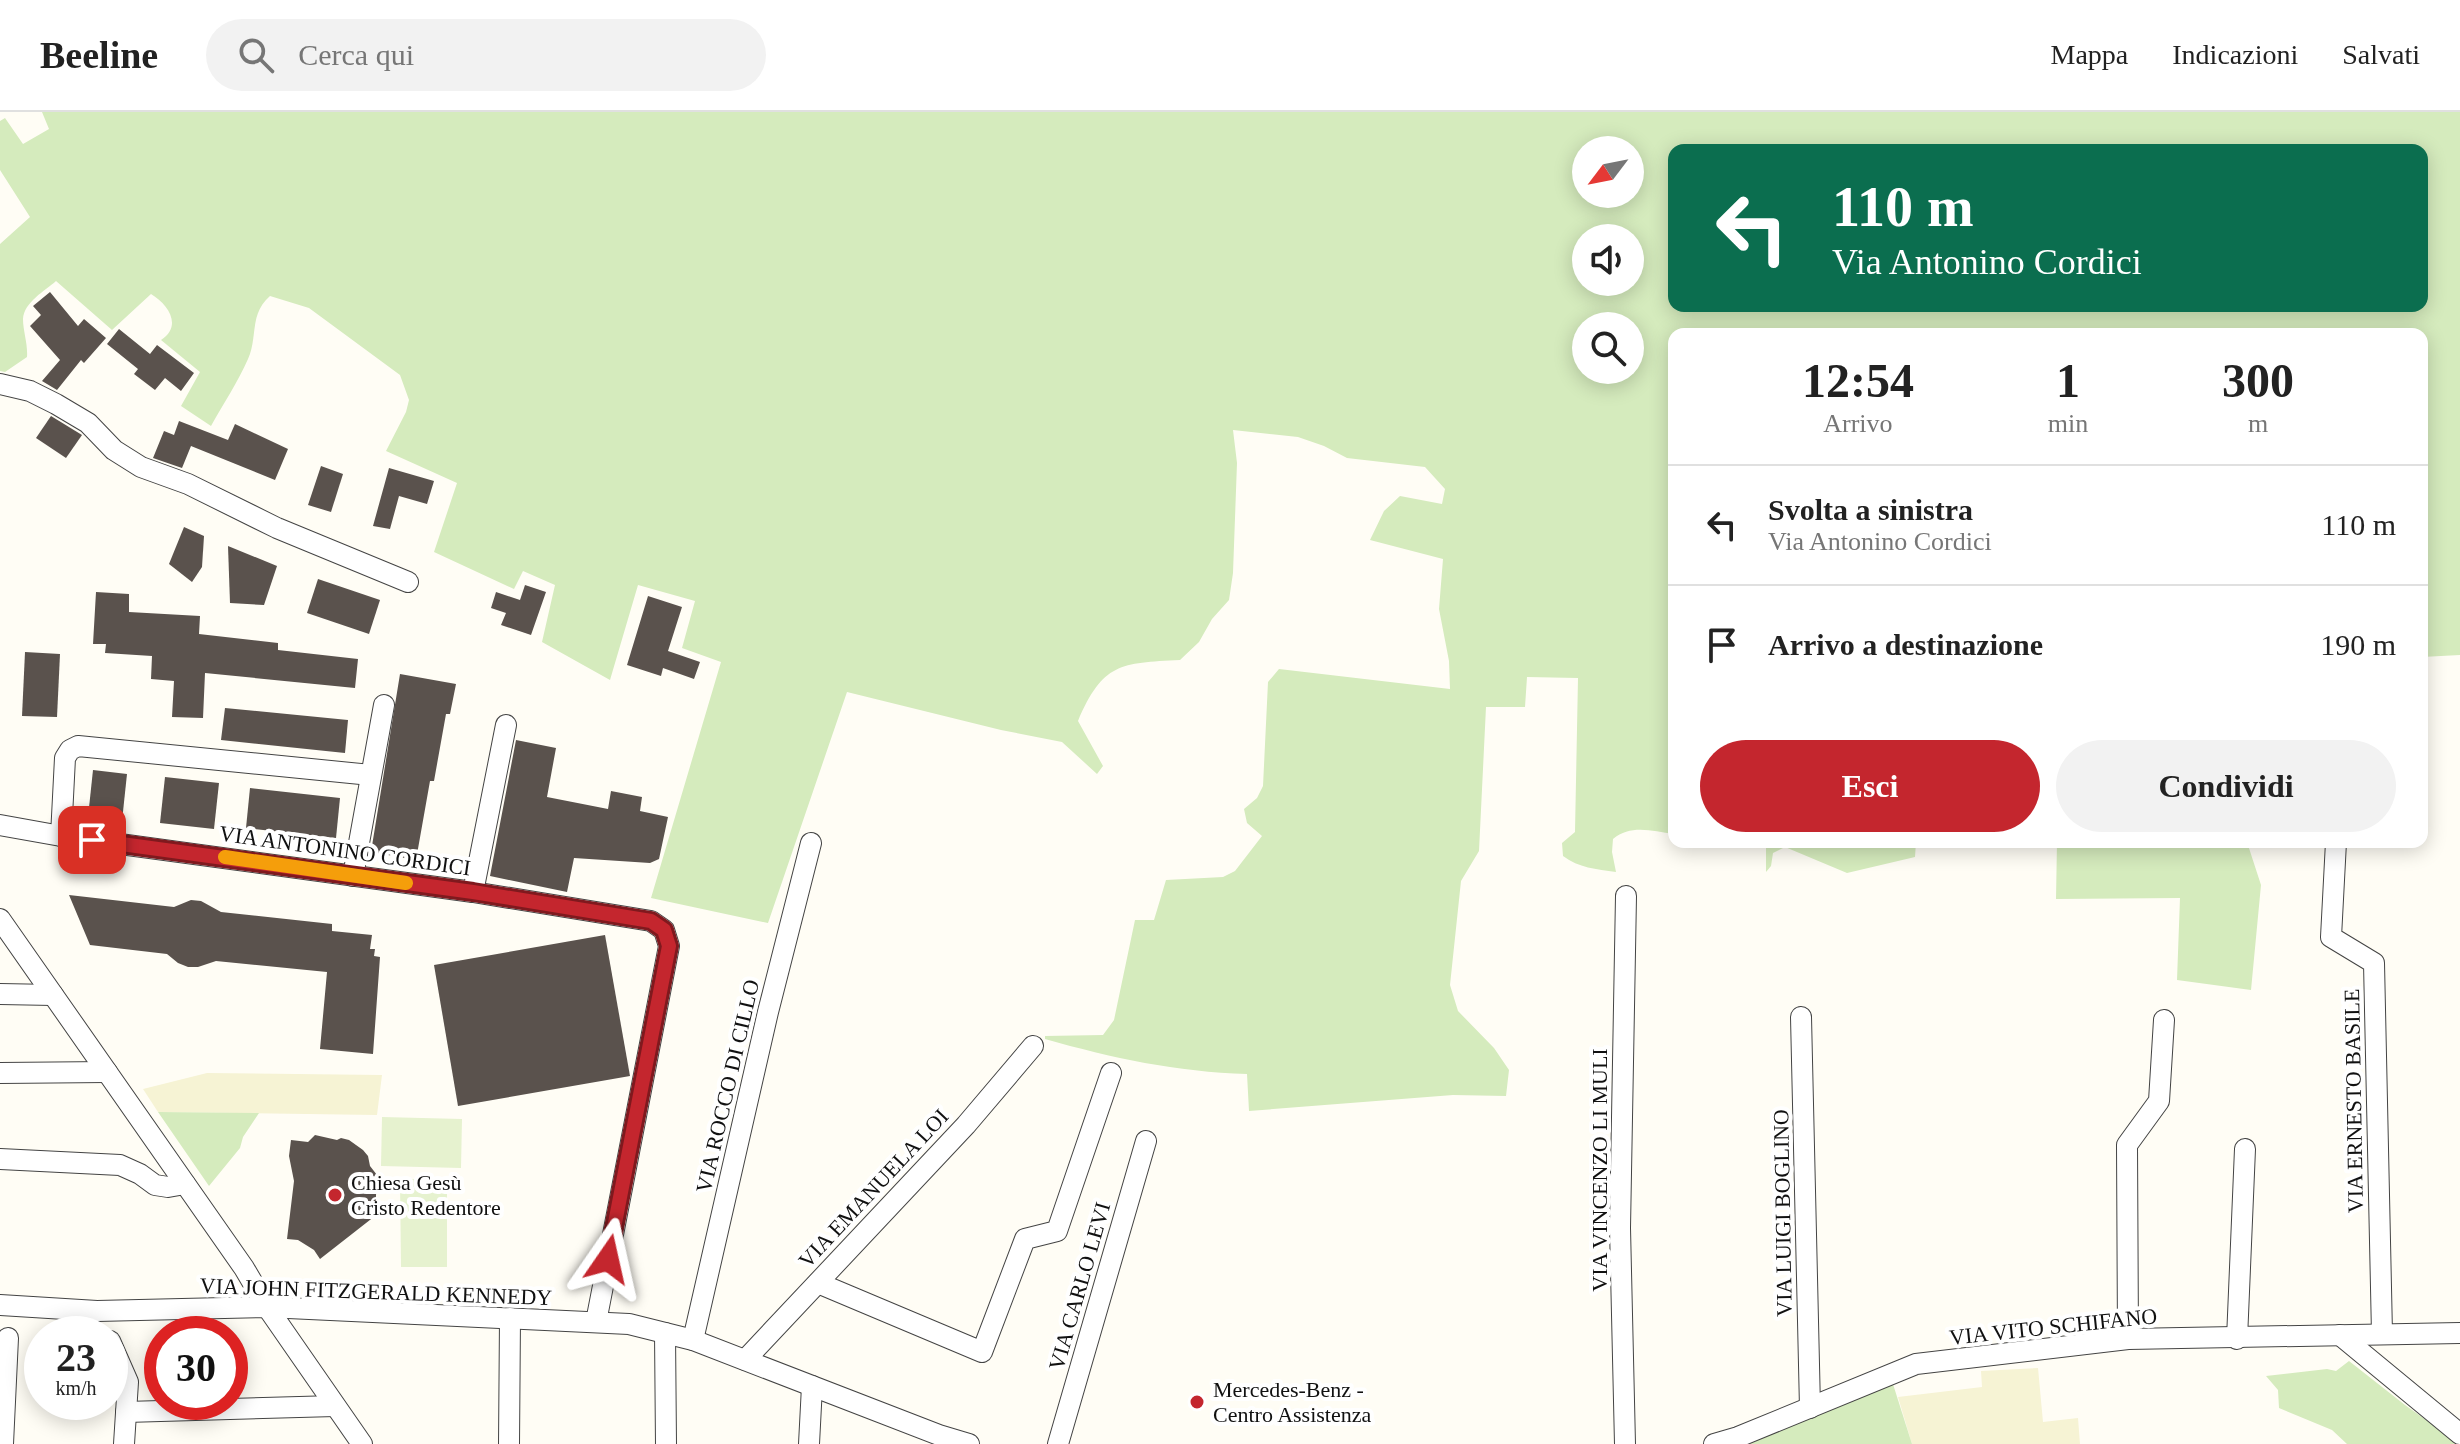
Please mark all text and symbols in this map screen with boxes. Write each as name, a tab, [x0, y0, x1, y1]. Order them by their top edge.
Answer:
search box	[206, 19, 766, 91]
icon: search	[234, 33, 278, 77]
text: Beeline	[40, 34, 158, 76]
text: Cerca qui	[298, 38, 414, 71]
text: Mappa	[2051, 39, 2128, 70]
text: Indicazioni	[2172, 39, 2298, 70]
text: Salvati	[2342, 39, 2420, 70]
north arrow	[1572, 136, 1644, 208]
map controls	[1572, 136, 1644, 384]
icon: left	[1700, 176, 1804, 280]
text: 110 m	[1832, 176, 1974, 238]
button: sound	[1572, 224, 1644, 296]
text: Via Antonino Cordici	[1832, 242, 2142, 282]
button: search	[1572, 312, 1644, 384]
text: 12:54	[1802, 354, 1914, 407]
text: 1	[2056, 354, 2080, 407]
text: 300	[2222, 354, 2294, 407]
text: Arrivo	[1823, 409, 1893, 438]
text: min	[2048, 409, 2088, 438]
text: m	[2248, 409, 2268, 438]
text: Svolta a sinistra	[1768, 493, 1973, 526]
icon: left	[1700, 503, 1744, 547]
text: 110 m	[2321, 508, 2396, 541]
text: Via Antonino Cordici	[1768, 527, 1992, 556]
icon: arrive	[1700, 623, 1744, 667]
text: Arrivo a destinazione	[1768, 628, 2043, 661]
text: 190 m	[2320, 628, 2396, 661]
button: Esci	[1700, 740, 2040, 832]
button: Condividi	[2056, 740, 2396, 832]
pin	[58, 806, 126, 874]
icon: arrive	[70, 818, 114, 862]
street label: VIA ANTONINO CORDICI	[218, 820, 472, 881]
street label: VIA ROCCO DI CILLO	[691, 977, 764, 1195]
street label: VIA ERNESTO BASILE	[2339, 989, 2368, 1213]
street label: VIA VINCENZO LI MULI	[1587, 1048, 1612, 1292]
street label: VIA EMANUELA LOI	[793, 1104, 953, 1273]
street label: VIA LUIGI BOGLINO	[1768, 1109, 1797, 1317]
place label: Chiesa Gesù Cristo Redentore	[351, 1170, 501, 1220]
marker: Chiesa Gesù Cristo Redentore	[326, 1186, 344, 1204]
street label: VIA CARLO LEVI	[1044, 1199, 1115, 1373]
position arrow	[566, 1217, 650, 1301]
street label: VIA JOHN FITZGERALD KENNEDY	[199, 1273, 553, 1310]
street label: VIA VITO SCHIFANO	[1948, 1303, 2158, 1350]
speed limit sign: 30	[144, 1316, 248, 1420]
text: 23	[56, 1335, 96, 1380]
text: km/h	[55, 1377, 97, 1399]
place label: Mercedes-Benz - Centro Assistenza	[1213, 1377, 1371, 1427]
marker: Mercedes-Benz - Centro Assistenza	[1188, 1393, 1206, 1411]

